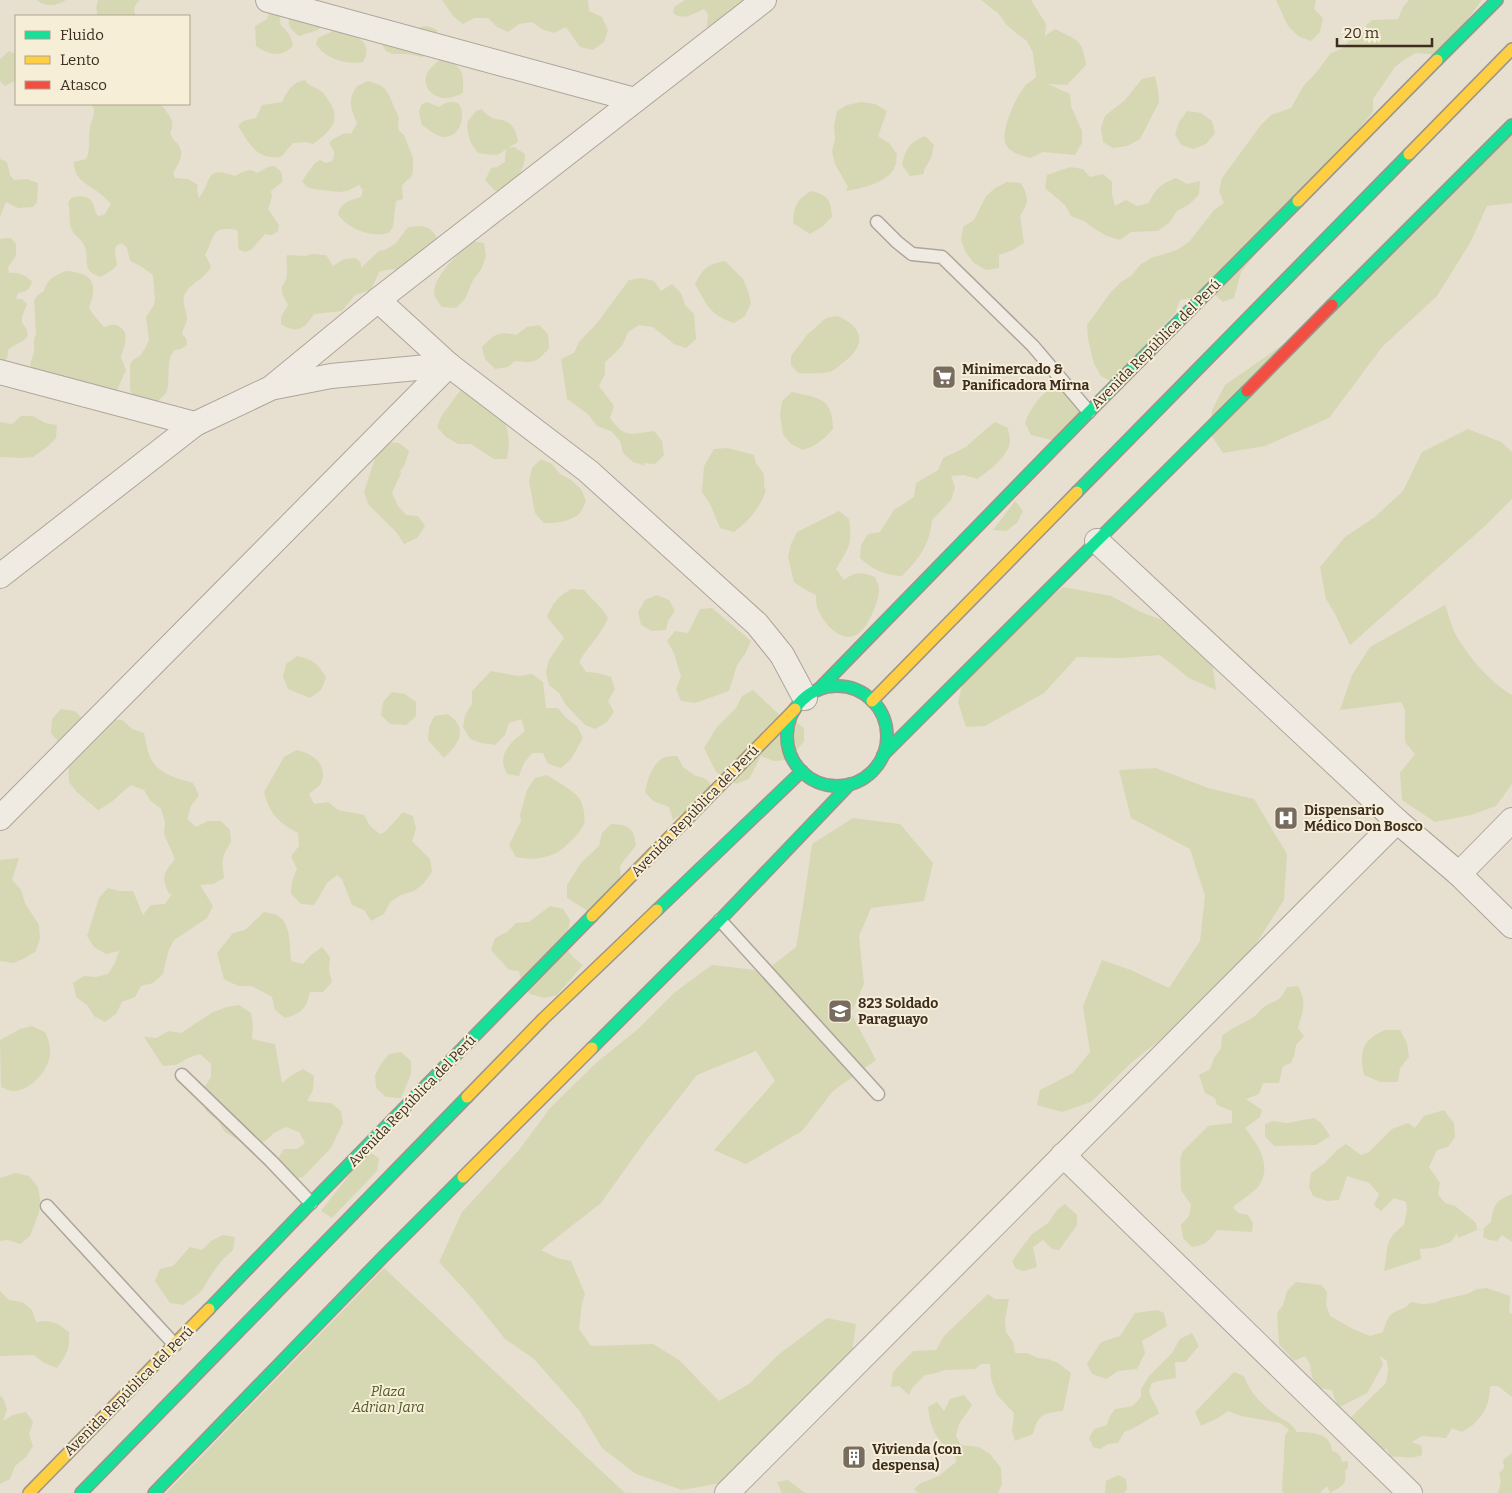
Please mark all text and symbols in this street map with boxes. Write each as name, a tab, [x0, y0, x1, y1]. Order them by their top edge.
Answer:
legend	[15, 15, 190, 105]
scale bar	[1337, 15, 1432, 47]
text: 20 m	[1344, 24, 1380, 42]
text: Fluido	[60, 26, 104, 44]
text: Lento	[60, 51, 100, 69]
text: Atasco	[60, 76, 107, 94]
street label: Avenida República del Perú	[1088, 275, 1225, 412]
place label: Minimercado & Panificadora Mirna	[962, 361, 1089, 394]
supermarket icon: Minimercado & Panificadora Mirna	[931, 364, 957, 390]
street label: Avenida República del Perú	[628, 741, 763, 880]
place label: Dispensario Médico Don Bosco	[1304, 802, 1423, 835]
hospital icon: Dispensario Médico Don Bosco	[1273, 805, 1299, 831]
place label: 823 Soldado Paraguayo	[858, 995, 938, 1028]
school or university icon: 823 Soldado Paraguayo	[827, 998, 853, 1024]
street label: Avenida República del Perú	[345, 1031, 480, 1170]
street label: Avenida República del Perú	[61, 1322, 198, 1459]
park label: Plaza Adrian Jara	[351, 1383, 424, 1416]
place label: Vivienda (con despensa)	[872, 1440, 962, 1474]
building icon: Vivienda (con despensa)	[841, 1444, 867, 1470]

